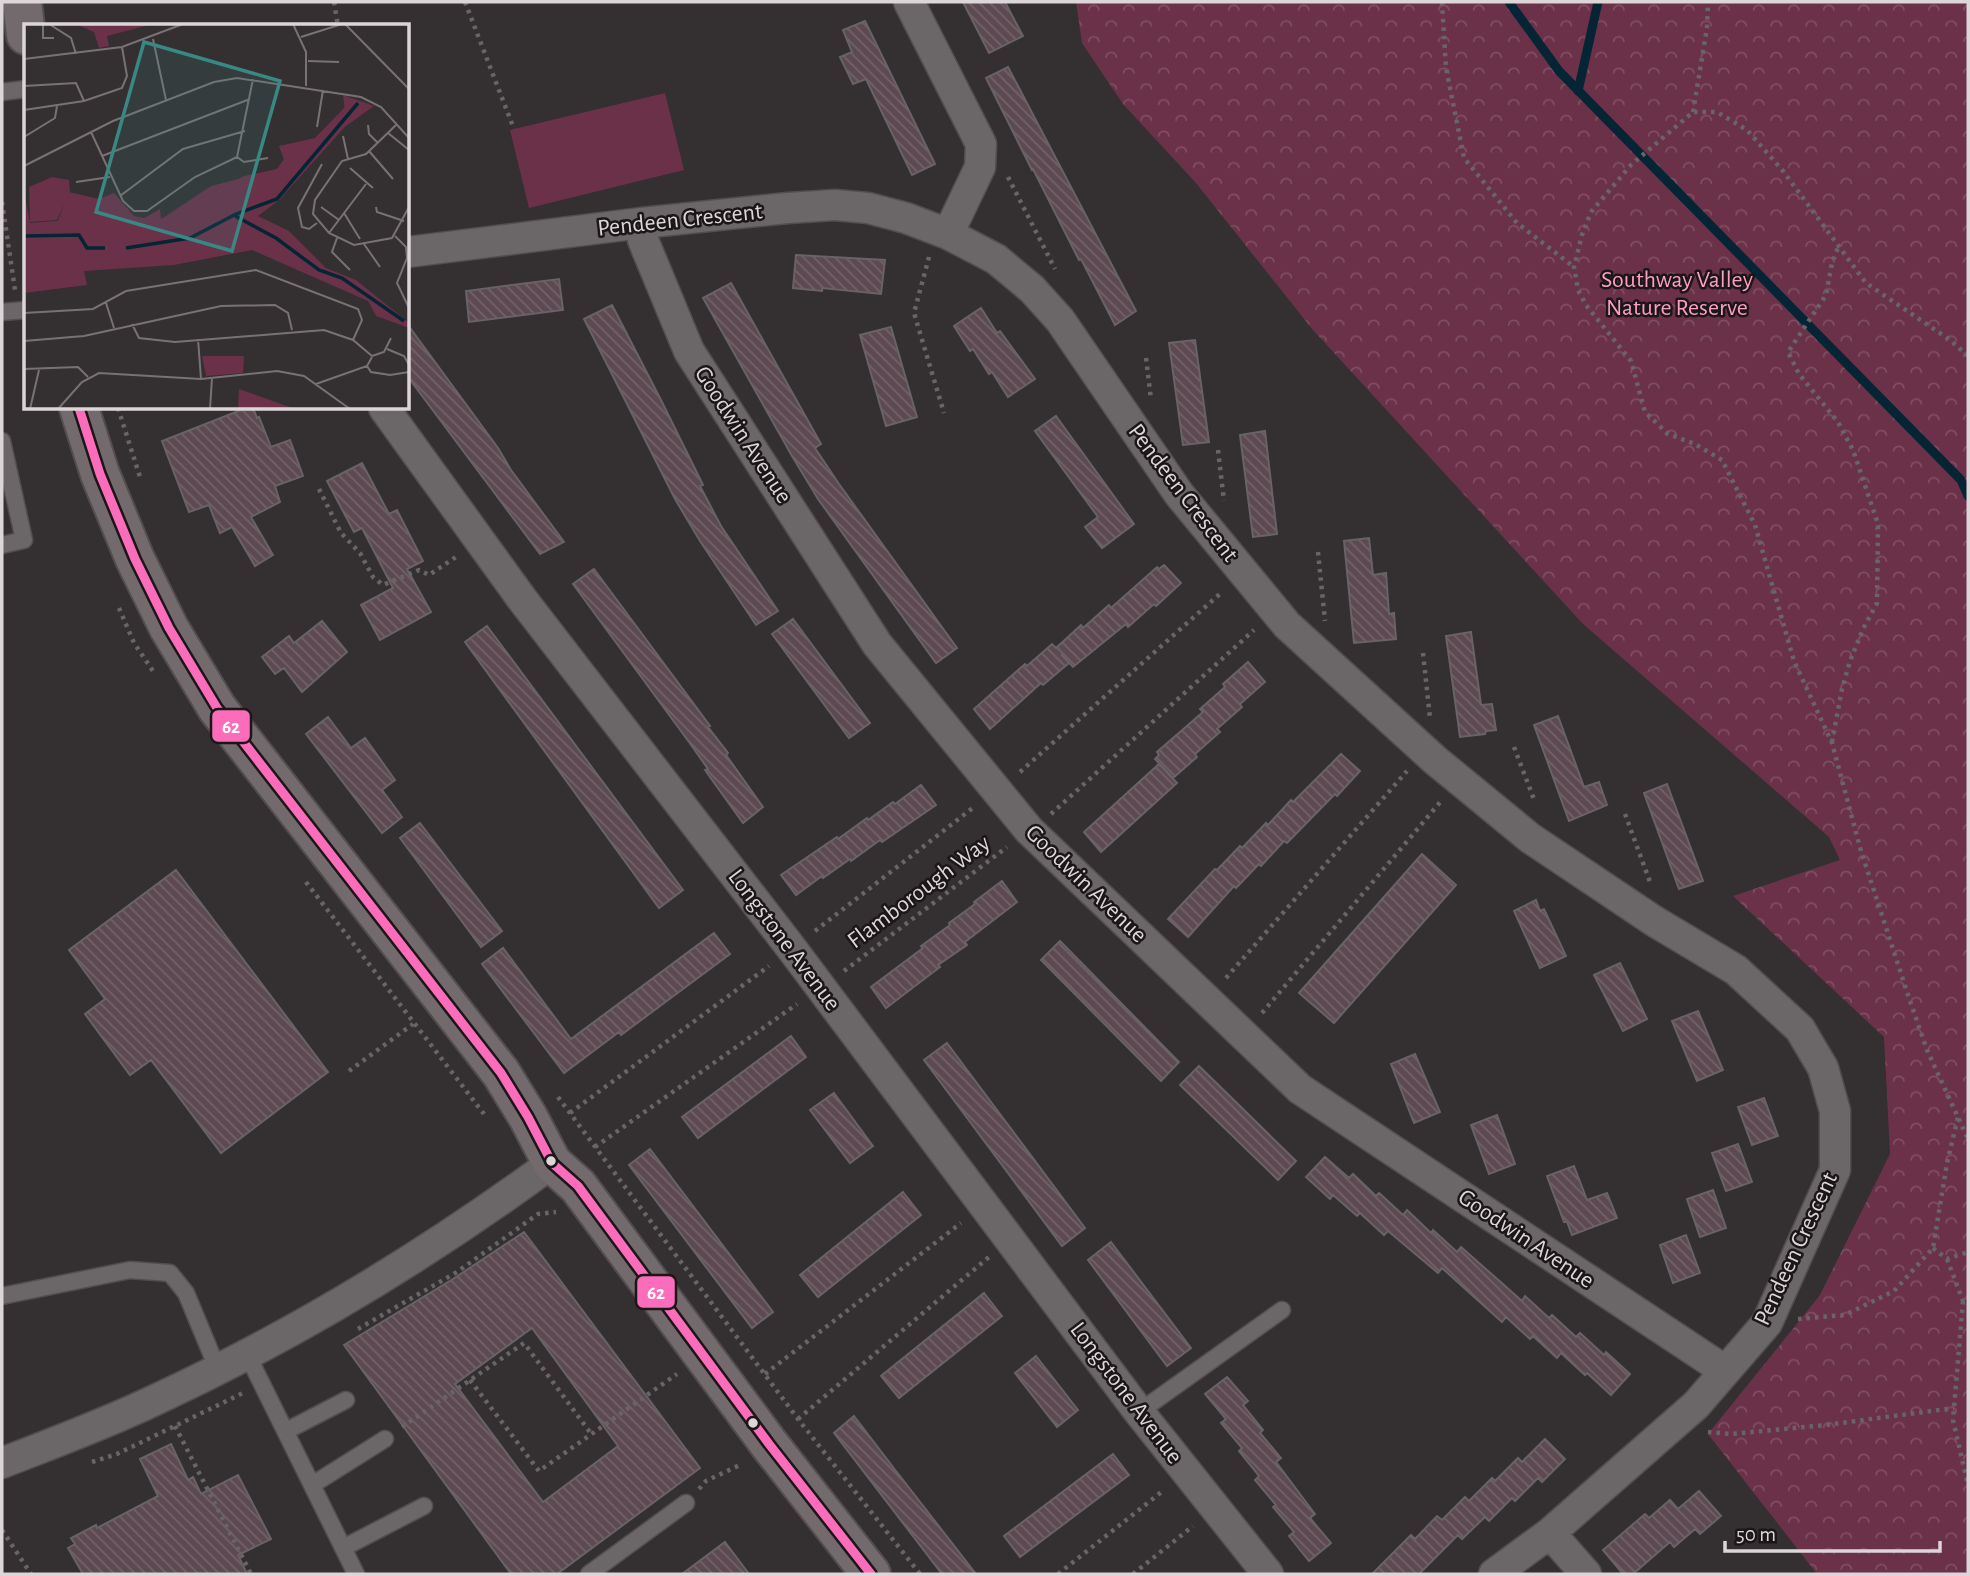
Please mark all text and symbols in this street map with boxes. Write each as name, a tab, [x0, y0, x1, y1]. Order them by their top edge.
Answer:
inset map	[24, 24, 410, 410]
street label: Pendeen Crescent	[596, 199, 764, 241]
park label: Southway Valley Nature Reserve	[1601, 268, 1753, 320]
street label: Goodwin Avenue	[690, 362, 796, 508]
street label: Pendeen Crescent	[1124, 420, 1243, 567]
line badge: 62	[211, 709, 251, 743]
text: 62	[222, 718, 240, 737]
street label: Goodwin Avenue	[1021, 820, 1151, 948]
street label: Flamborough Way	[843, 831, 995, 953]
street label: Longstone Avenue	[723, 865, 845, 1015]
unlabelled marker	[544, 1154, 558, 1168]
street label: Pendeen Crescent	[1750, 1168, 1842, 1329]
street label: Goodwin Avenue	[1454, 1185, 1598, 1293]
line badge: 62	[636, 1275, 676, 1309]
text: 62	[647, 1284, 665, 1303]
street label: Longstone Avenue	[1065, 1318, 1187, 1468]
unlabelled marker	[746, 1416, 760, 1430]
scale bar	[1725, 1510, 1940, 1554]
text: 50 m	[1736, 1524, 1776, 1545]

